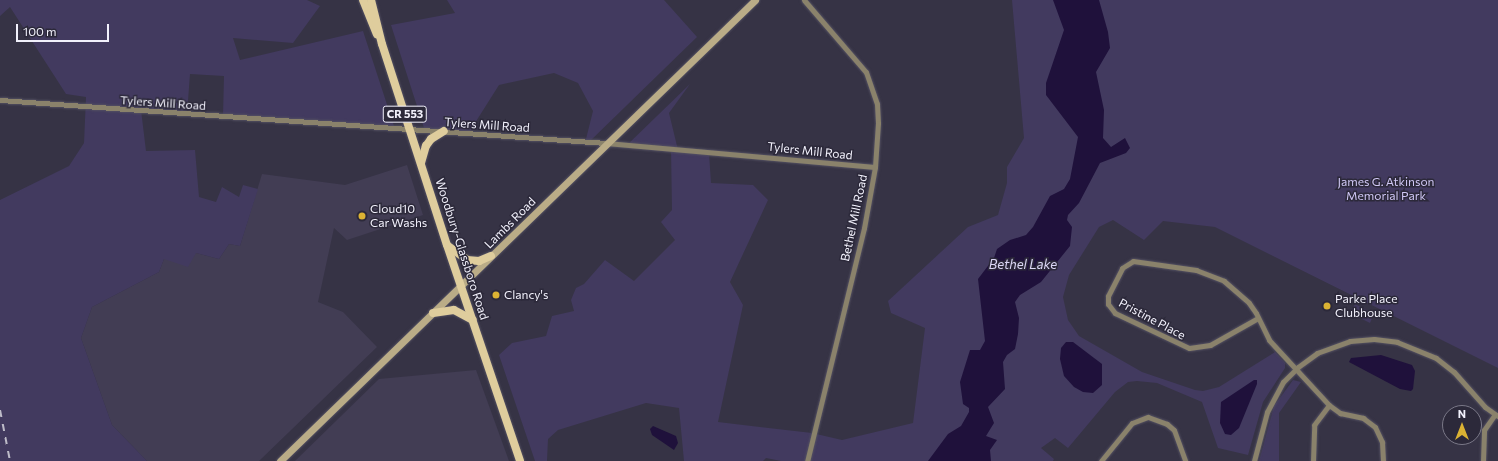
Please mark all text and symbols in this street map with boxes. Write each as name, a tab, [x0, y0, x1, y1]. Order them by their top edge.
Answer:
scale bar	[18, 16, 111, 42]
text: 100 m	[23, 24, 57, 38]
street label: Tylers Mill Road	[120, 93, 206, 113]
road number: CR 553	[382, 105, 428, 123]
street label: Tylers Mill Road	[444, 115, 530, 135]
street label: Tylers Mill Road	[767, 139, 853, 163]
street label: Bethel Mill Road	[838, 173, 870, 263]
park label: James G. Atkinson Memorial Park	[1338, 175, 1434, 203]
street label: Woodbury-Glassboro Road	[432, 176, 492, 322]
street label: Lambs Road	[481, 194, 539, 252]
place label: Cloud10 Car Washs	[370, 202, 427, 230]
marker: Cloud10 Car Washs	[357, 211, 367, 221]
water label: Bethel Lake	[989, 256, 1057, 272]
place label: Clancy's	[504, 288, 548, 302]
marker: Clancy's	[491, 290, 501, 300]
place label: Parke Place Clubhouse	[1335, 292, 1398, 320]
street label: Pristine Place	[1116, 295, 1188, 343]
marker: Parke Place Clubhouse	[1322, 301, 1332, 311]
north arrow	[1442, 405, 1482, 445]
text: N	[1458, 407, 1466, 420]

